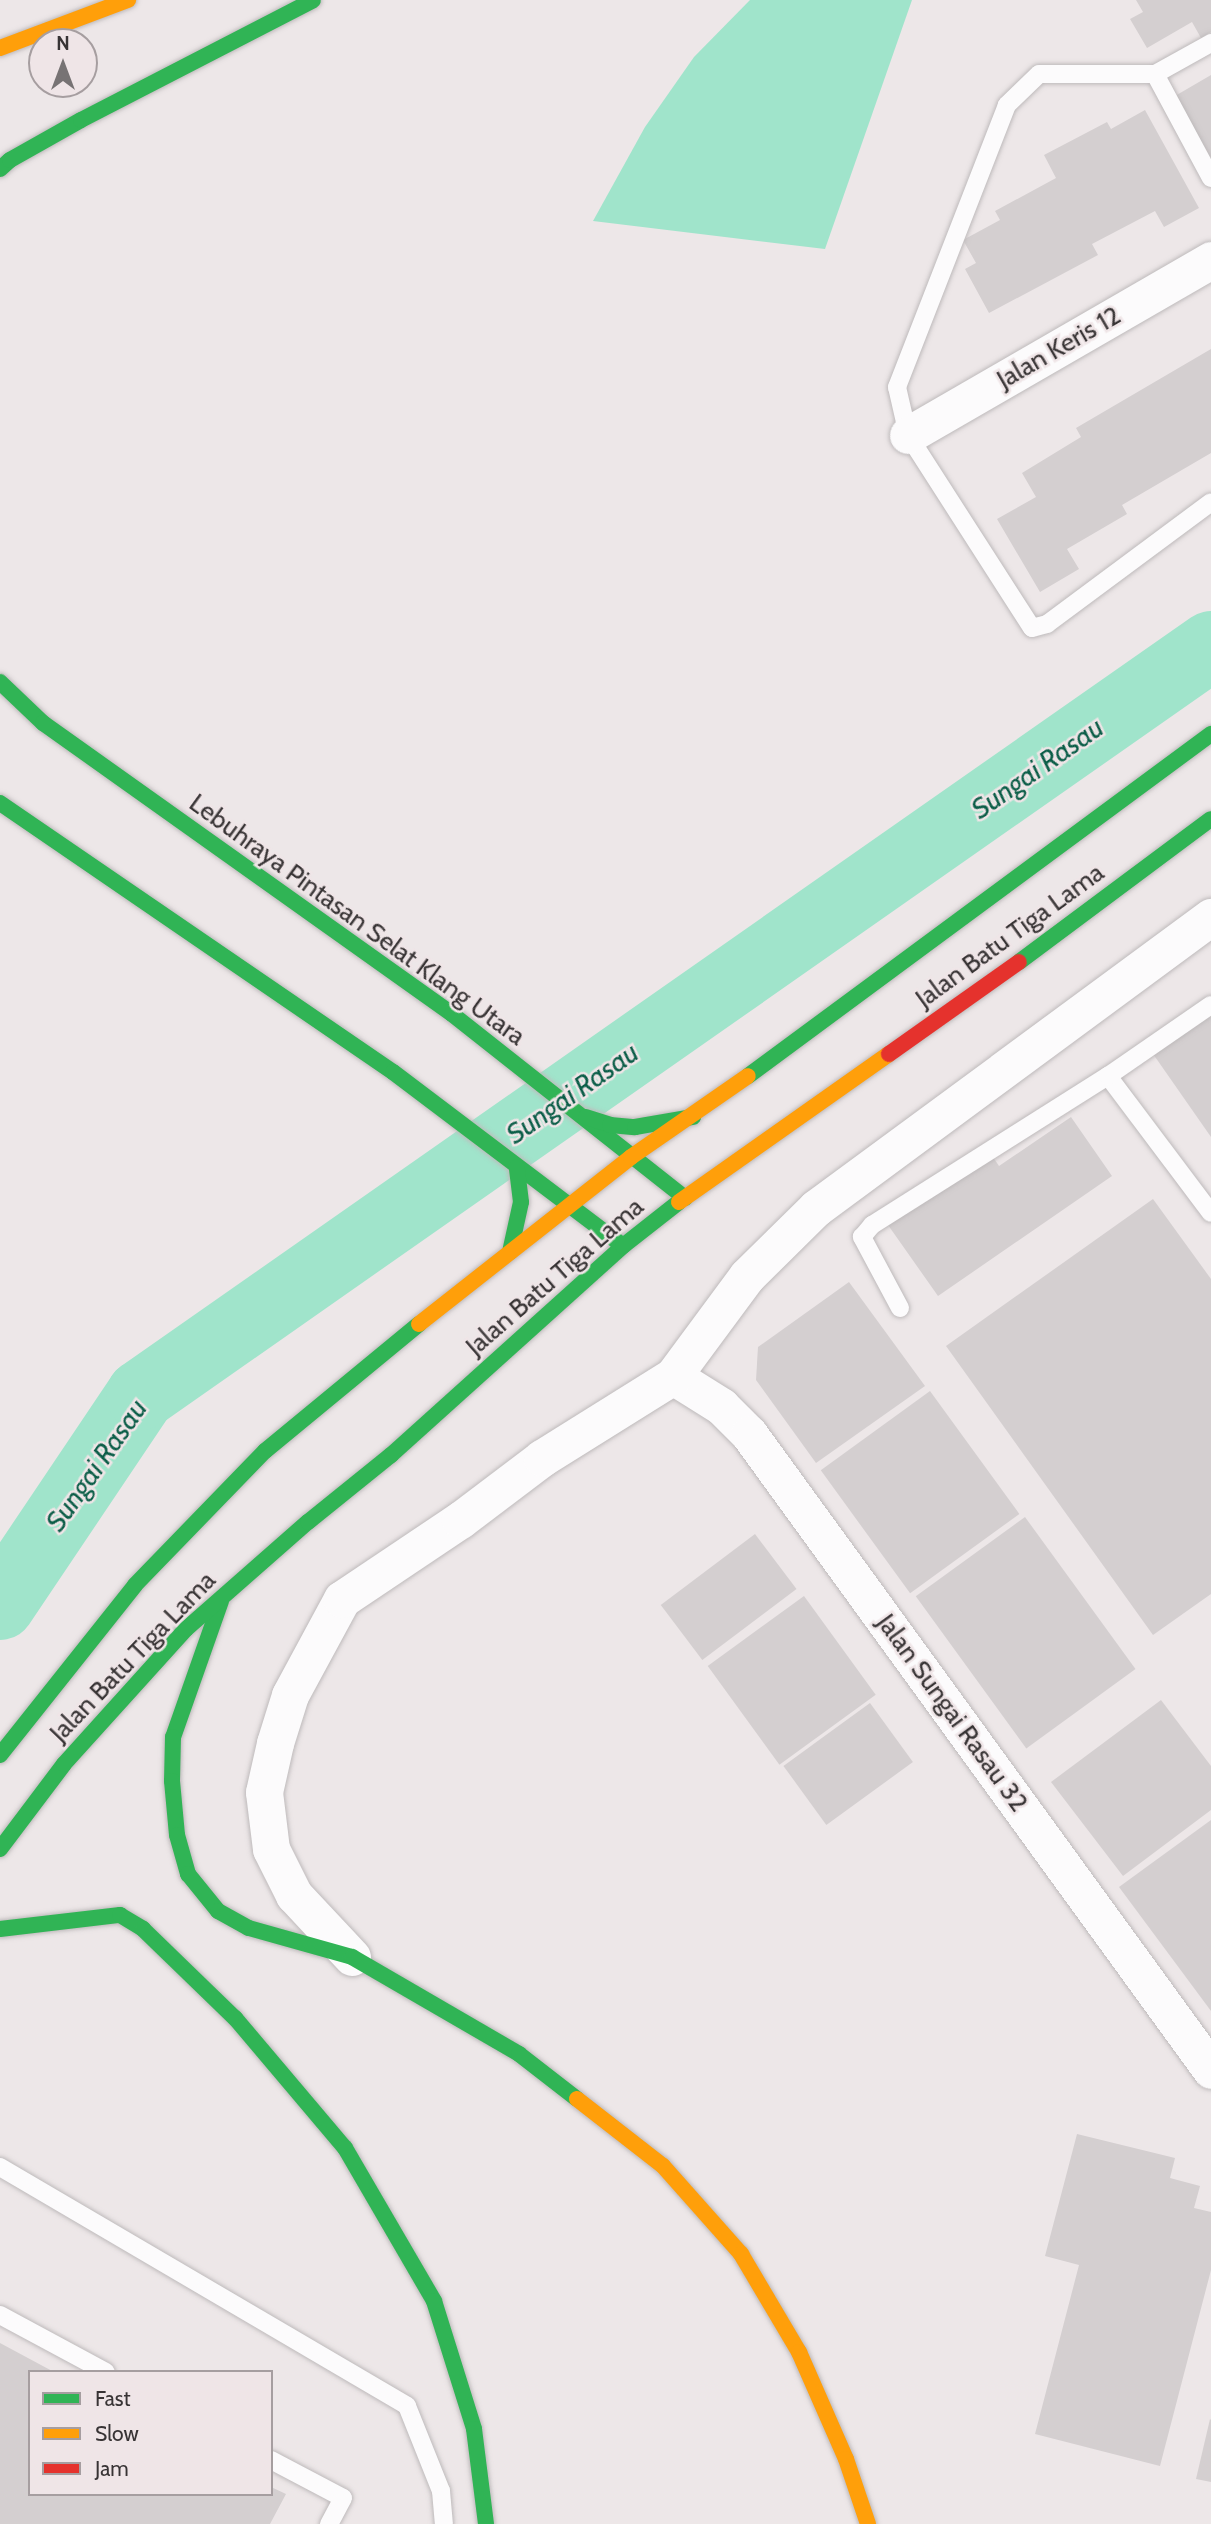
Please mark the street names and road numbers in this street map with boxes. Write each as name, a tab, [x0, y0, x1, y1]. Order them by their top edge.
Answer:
street label: Jalan Keris 12	[992, 300, 1126, 396]
street label: Lebuhraya Pintasan Selat Klang Utara	[183, 788, 531, 1052]
street label: Jalan Batu Tiga Lama	[910, 857, 1110, 1015]
street label: Jalan Batu Tiga Lama	[460, 1191, 650, 1363]
street label: Jalan Batu Tiga Lama	[44, 1565, 222, 1749]
street label: Jalan Sungai Rasau 32	[870, 1608, 1034, 1818]

